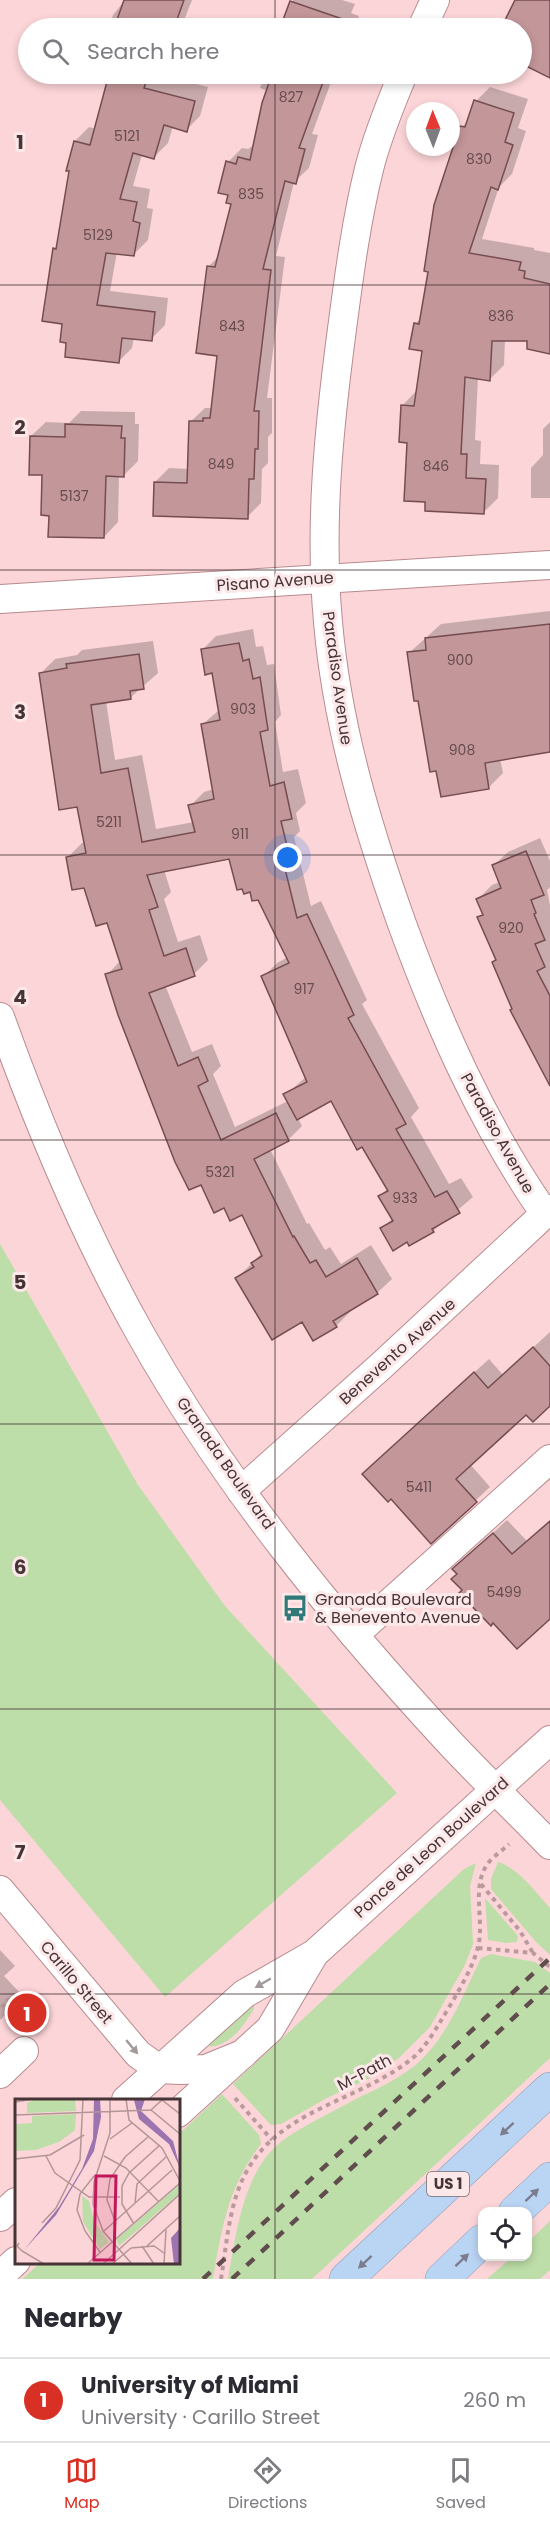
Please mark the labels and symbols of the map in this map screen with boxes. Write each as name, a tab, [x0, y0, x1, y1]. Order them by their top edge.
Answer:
house number: 827	[279, 87, 304, 107]
north arrow	[406, 102, 460, 156]
house number: 5121	[114, 126, 140, 146]
text: 1	[16, 128, 24, 156]
house number: 830	[466, 149, 492, 169]
house number: 835	[238, 184, 264, 204]
house number: 5129	[83, 225, 113, 245]
house number: 836	[488, 306, 514, 326]
house number: 843	[219, 316, 245, 336]
text: 2	[14, 413, 26, 441]
house number: 849	[208, 454, 234, 474]
house number: 846	[423, 456, 449, 476]
house number: 5137	[59, 486, 89, 506]
street label: Pisano Avenue	[216, 566, 334, 597]
street label: Paradiso Avenue	[317, 610, 358, 746]
house number: 900	[447, 650, 473, 670]
text: 3	[14, 698, 26, 726]
house number: 903	[230, 699, 256, 719]
house number: 908	[449, 740, 475, 760]
house number: 5211	[96, 812, 122, 832]
house number: 911	[231, 824, 249, 844]
your location	[273, 843, 302, 872]
house number: 920	[498, 918, 524, 938]
house number: 917	[294, 979, 315, 999]
text: 4	[13, 983, 27, 1011]
street label: Paradiso Avenue	[455, 1069, 540, 1198]
house number: 5321	[205, 1162, 235, 1182]
house number: 933	[392, 1188, 418, 1208]
text: 5	[14, 1268, 27, 1296]
street label: Benevento Avenue	[334, 1293, 461, 1410]
street label: Granada Boulevard	[171, 1392, 280, 1534]
house number: 5411	[406, 1477, 432, 1497]
text: 6	[14, 1553, 26, 1581]
house number: 5499	[486, 1582, 522, 1602]
place label: Granada Boulevard & Benevento Avenue	[315, 1588, 481, 1629]
bus stop icon: Granada Boulevard & Benevento Avenue	[280, 1593, 310, 1623]
street label: Ponce de Leon Boulevard	[349, 1772, 514, 1923]
text: 7	[15, 1838, 26, 1866]
street label: Carillo Street	[35, 1936, 118, 2029]
one-way arrow	[255, 1978, 271, 1989]
pin: 1	[8, 1990, 46, 2036]
one-way arrow	[125, 2039, 138, 2054]
street label: M-Path	[333, 2048, 396, 2096]
inset map	[15, 2099, 180, 2264]
one-way arrow	[500, 2122, 515, 2136]
road number: US 1	[427, 2172, 469, 2196]
one-way arrow	[525, 2188, 540, 2202]
one-way arrow	[455, 2253, 470, 2267]
one-way arrow	[357, 2255, 372, 2269]

